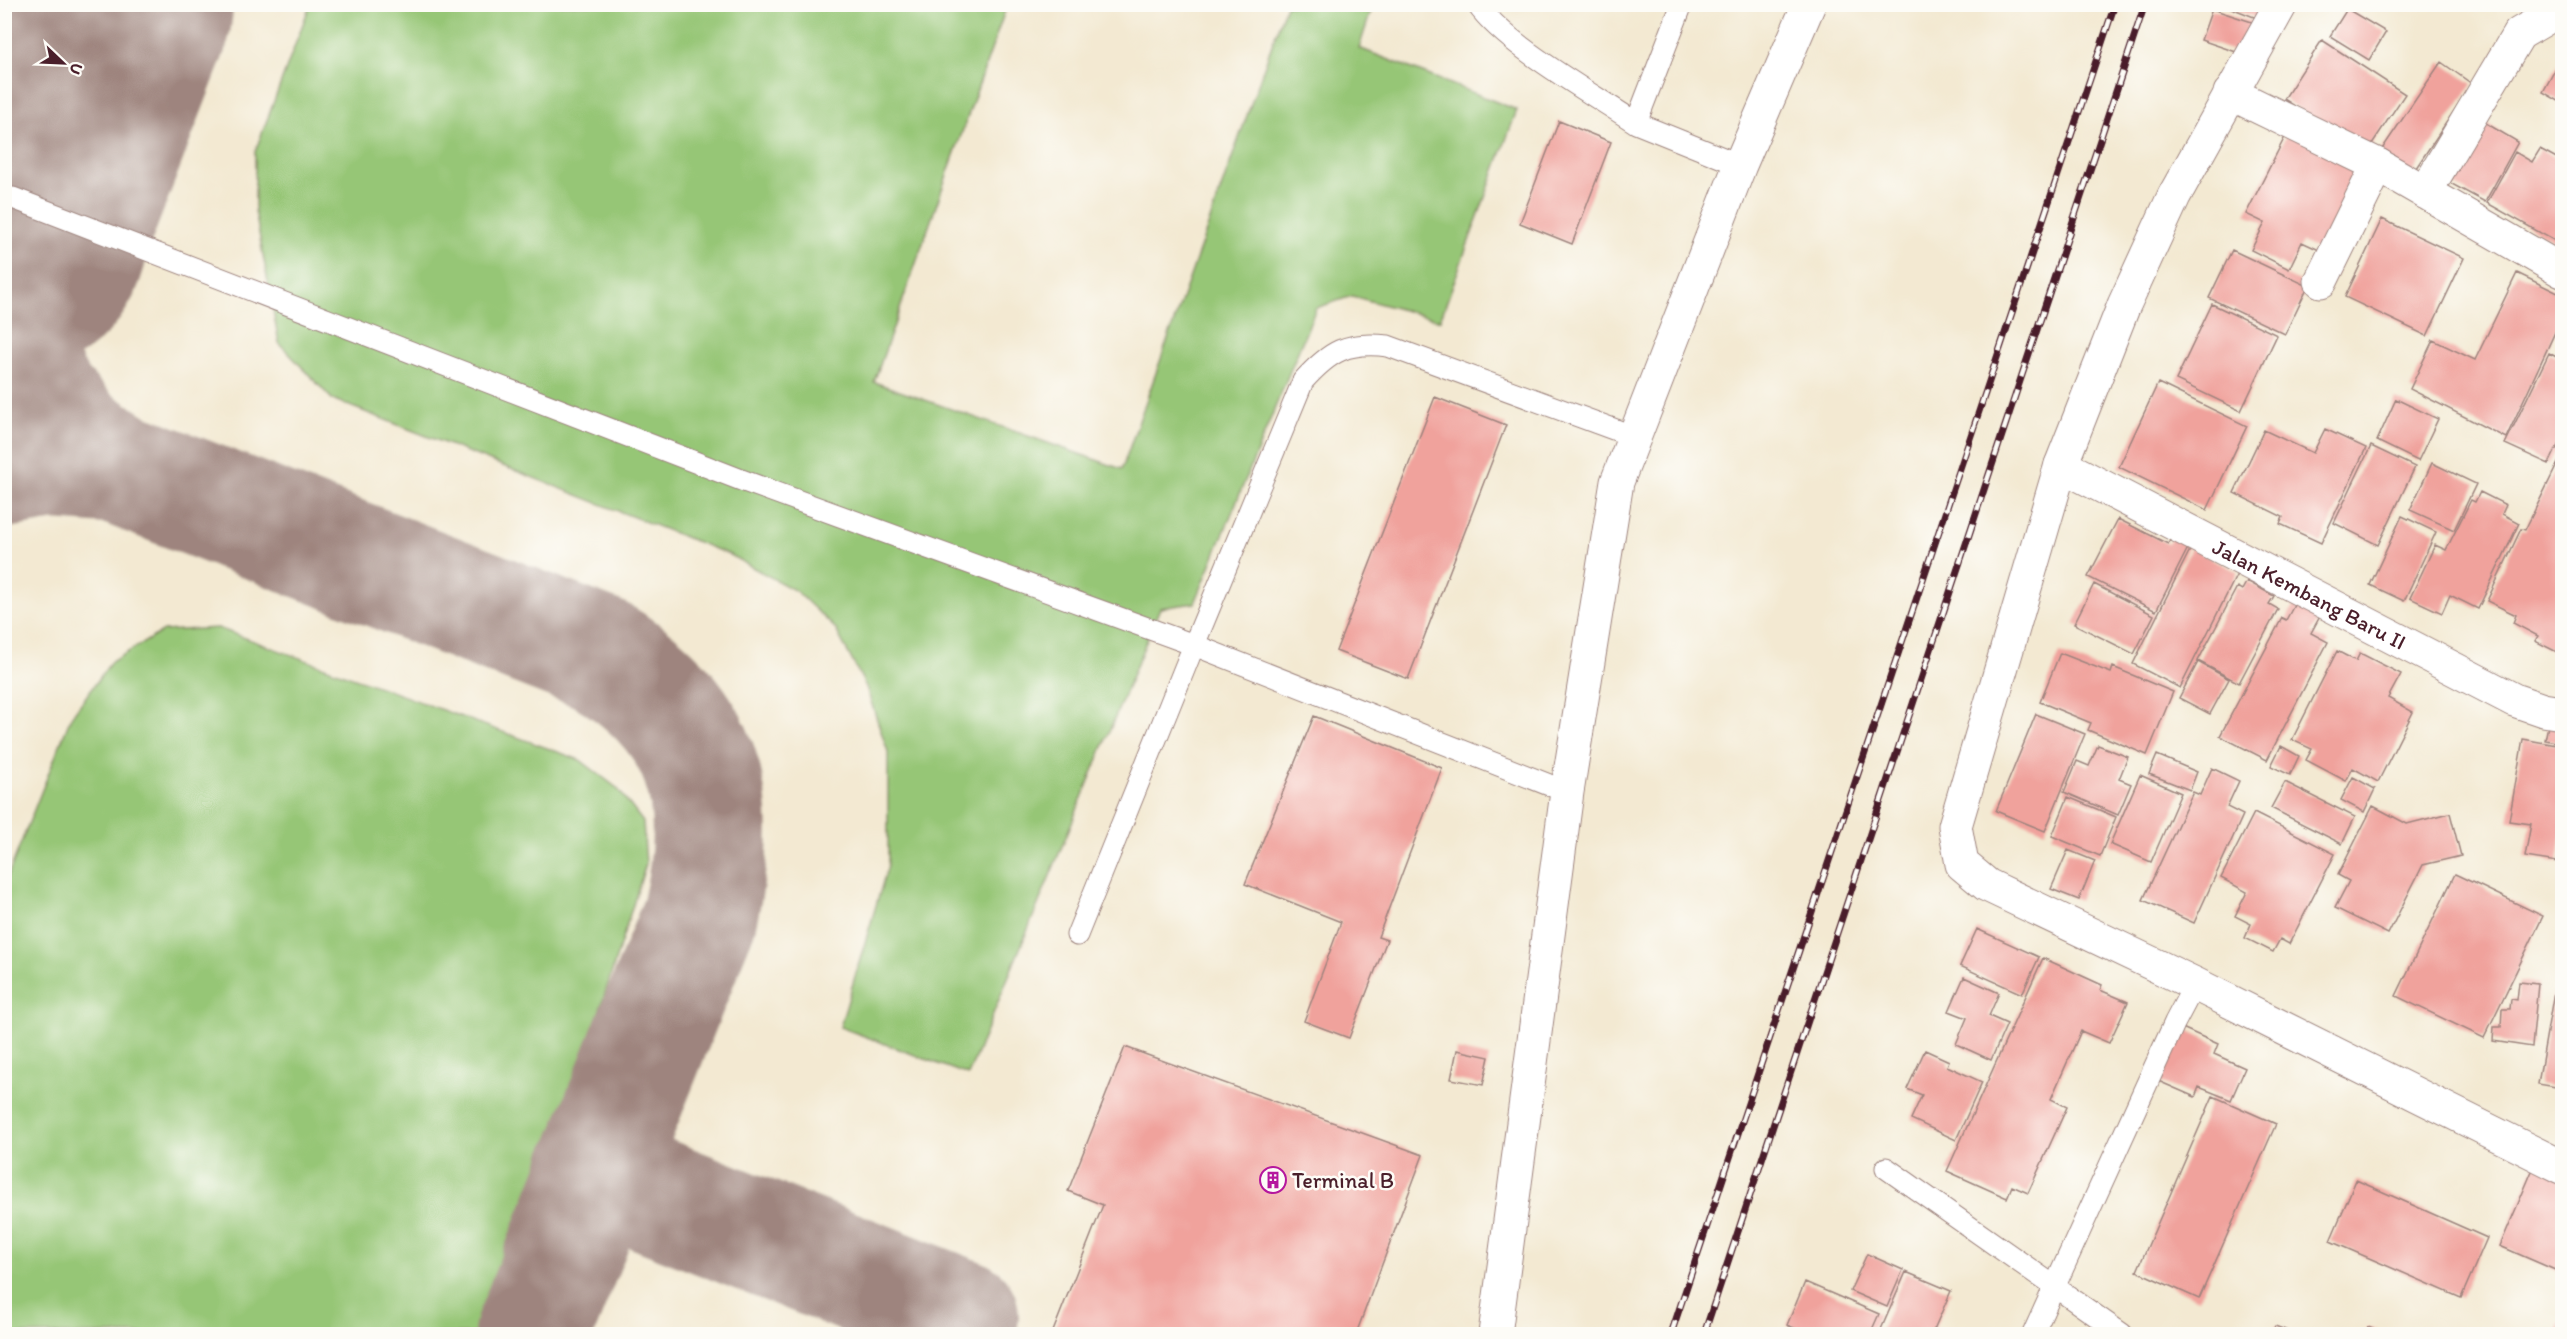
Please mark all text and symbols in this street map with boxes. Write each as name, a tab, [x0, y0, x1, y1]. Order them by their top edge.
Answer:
north arrow	[33, 33, 93, 93]
text: U	[66, 60, 87, 77]
street label: Jalan Kembang Baru II	[2208, 533, 2411, 656]
building icon: Terminal B	[1258, 1165, 1288, 1195]
place label: Terminal B	[1292, 1167, 1394, 1194]

